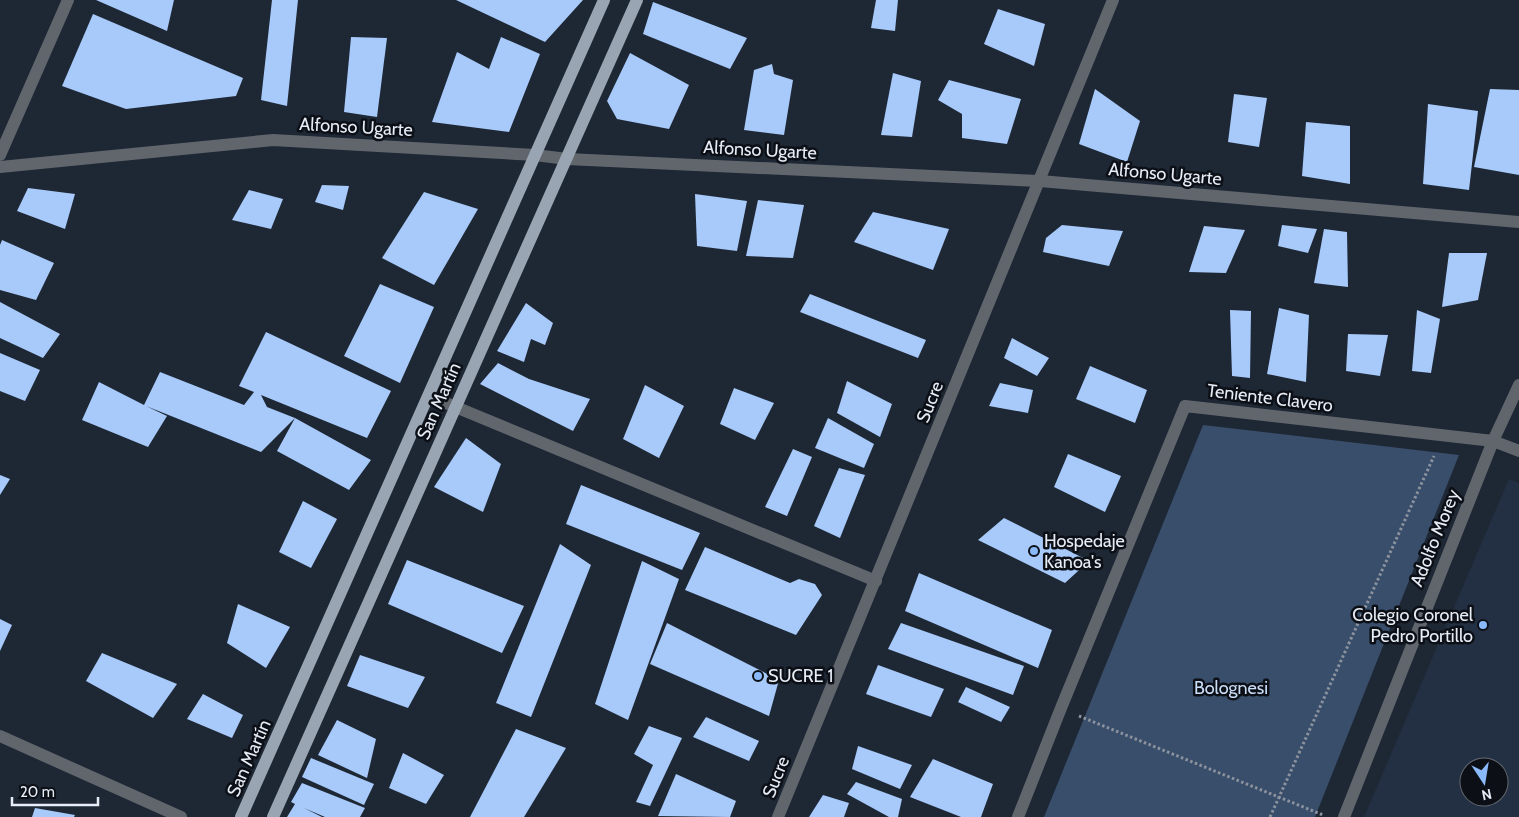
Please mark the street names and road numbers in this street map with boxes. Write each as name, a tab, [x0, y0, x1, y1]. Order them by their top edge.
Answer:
street label: Alfonso Ugarte	[299, 113, 413, 141]
street label: Alfonso Ugarte	[703, 136, 817, 164]
street label: Alfonso Ugarte	[1107, 158, 1223, 190]
street label: San Martín	[412, 359, 466, 443]
street label: Sucre	[912, 378, 948, 426]
street label: Teniente Clavero	[1206, 379, 1334, 417]
street label: Adolfo Morey	[1406, 486, 1464, 590]
street label: San Martín	[222, 716, 276, 800]
street label: Sucre	[758, 753, 794, 801]

